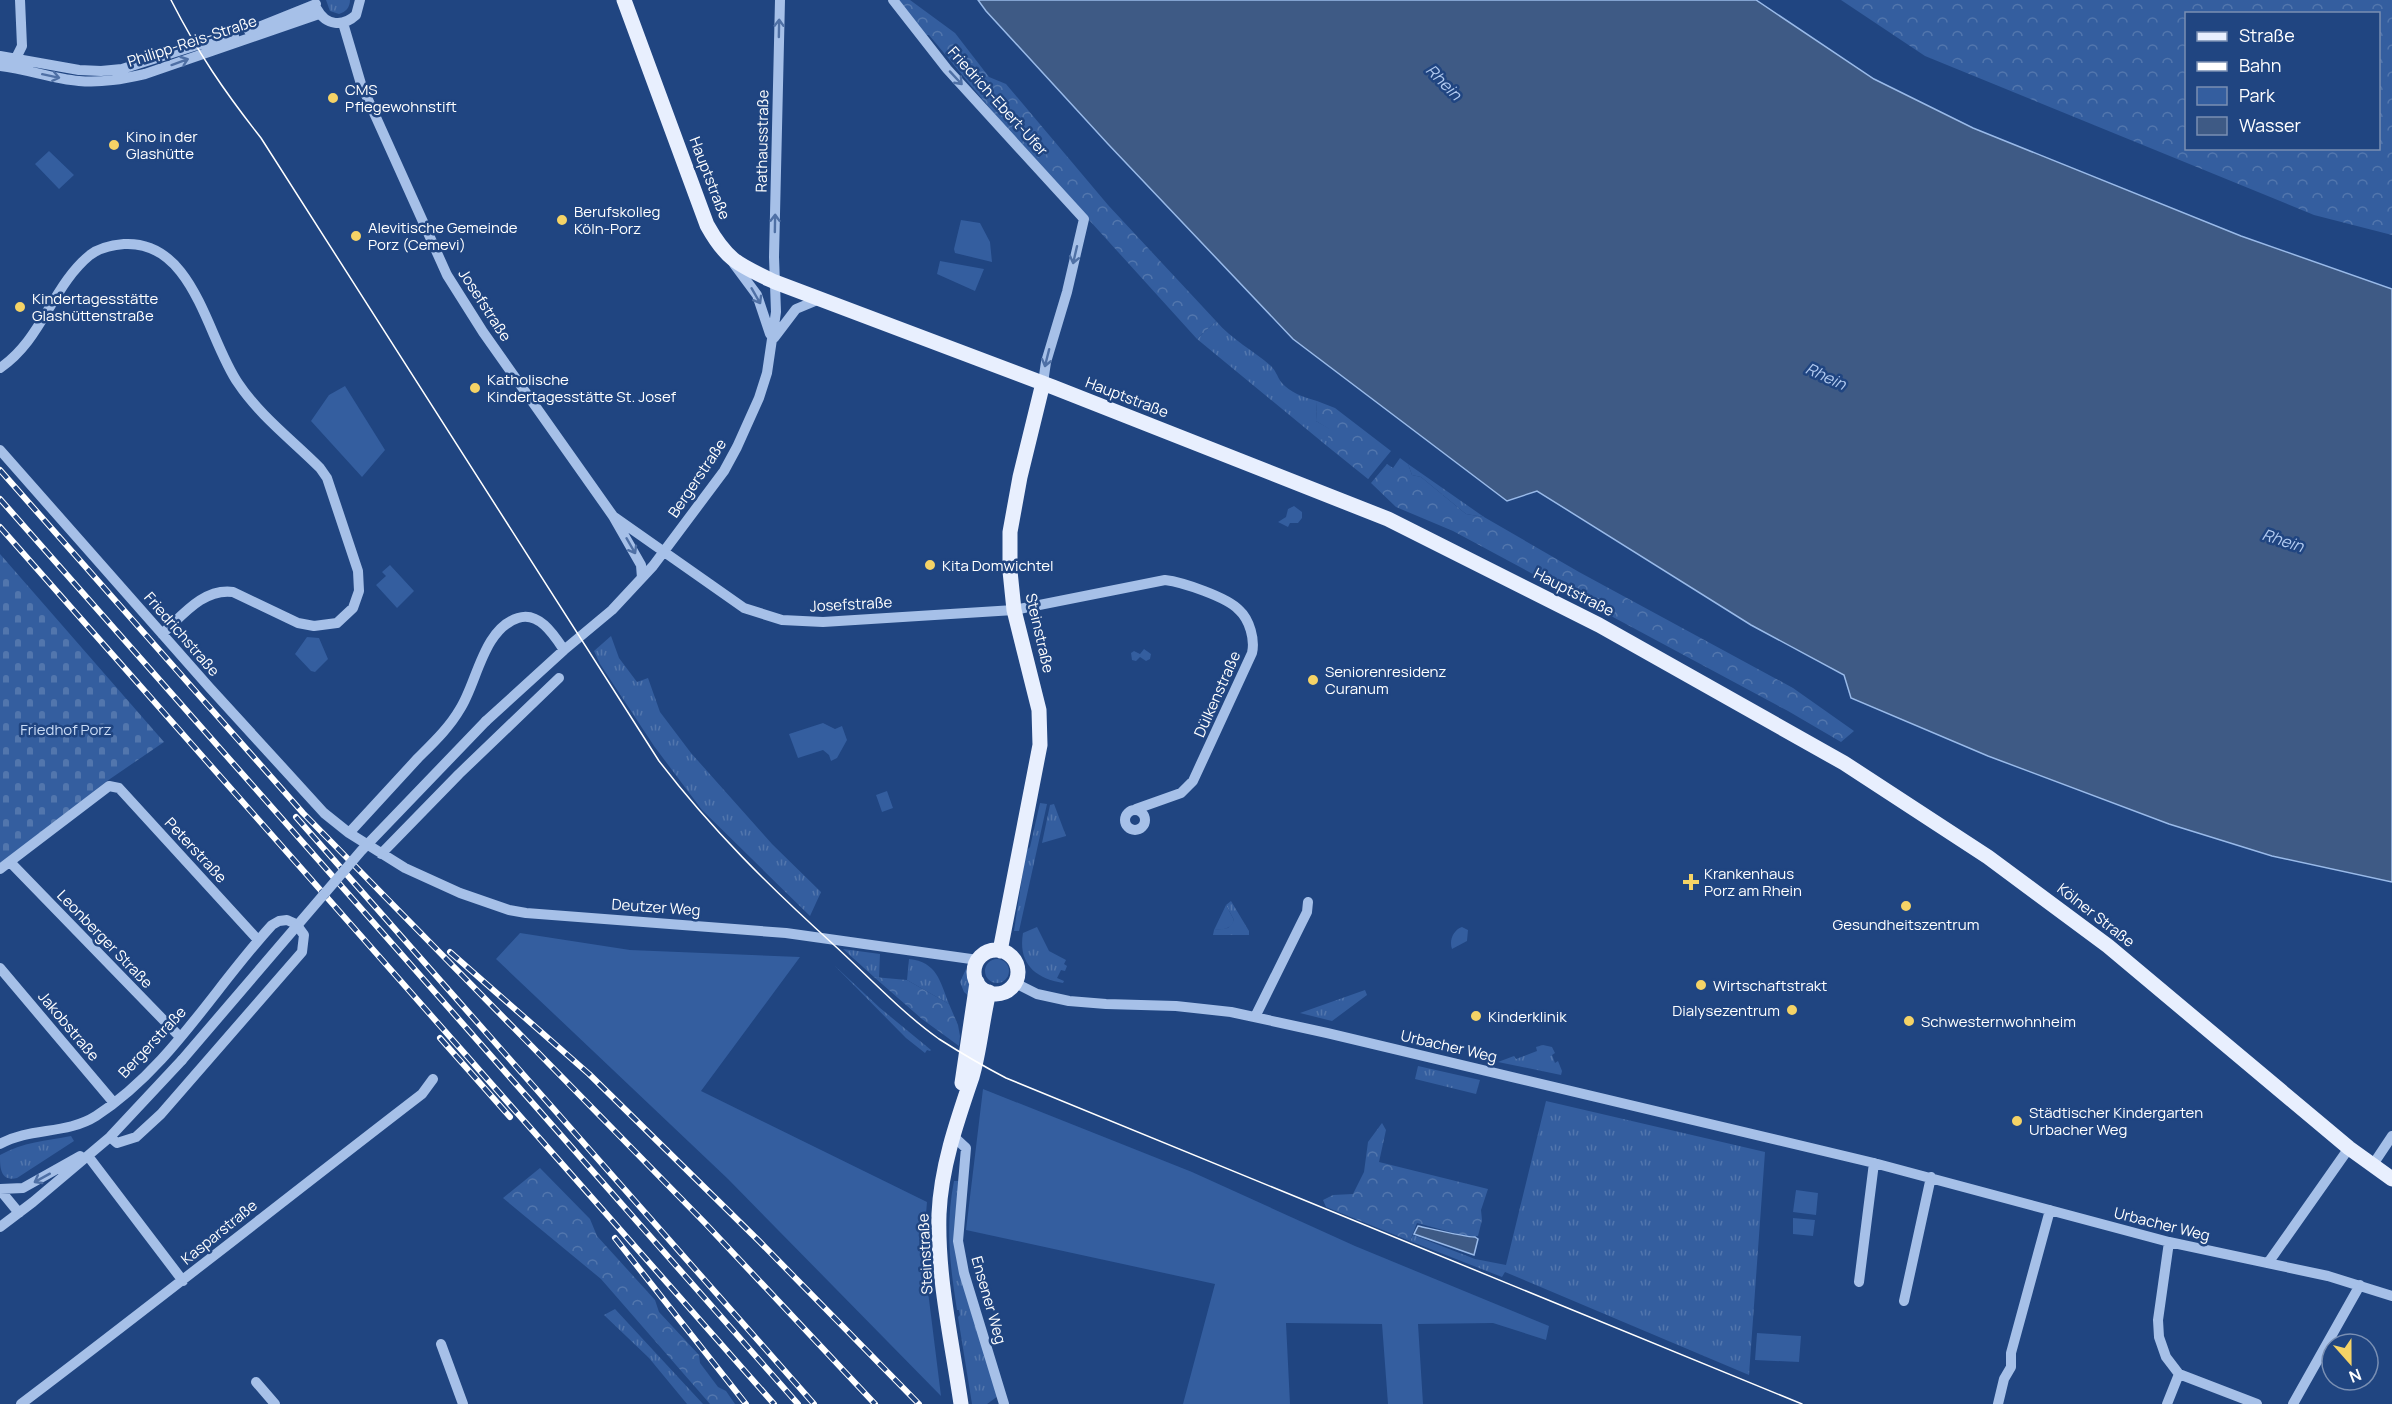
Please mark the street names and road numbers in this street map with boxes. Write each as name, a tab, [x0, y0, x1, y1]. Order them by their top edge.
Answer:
street label: Philipp-Reis-Straße	[125, 10, 260, 72]
street label: Friedrich-Ebert-Ufer	[943, 42, 1053, 161]
street label: Rathausstraße	[751, 89, 773, 193]
street label: Hauptstraße	[685, 133, 736, 223]
street label: Josefstraße	[454, 265, 516, 346]
street label: Hauptstraße	[1082, 372, 1172, 423]
street label: Bergerstraße	[663, 434, 731, 522]
street label: Hauptstraße	[1530, 563, 1618, 621]
street label: Friedrichstraße	[140, 587, 225, 681]
street label: Josefstraße	[809, 591, 893, 617]
street label: Steinstraße	[1021, 591, 1059, 675]
street label: Dülkenstraße	[1189, 647, 1245, 740]
street label: Peterstraße	[160, 813, 232, 887]
street label: Kölner Straße	[2053, 878, 2139, 952]
street label: Leonberger Straße	[52, 885, 158, 993]
street label: Deutzer Weg	[611, 893, 701, 921]
street label: Jakobstraße	[34, 987, 105, 1066]
street label: Bergerstraße	[113, 1001, 191, 1082]
street label: Urbacher Weg	[1399, 1025, 1499, 1067]
street label: Kasparstraße	[176, 1195, 262, 1269]
street label: Urbacher Weg	[2112, 1202, 2212, 1246]
street label: Steinstraße	[912, 1213, 938, 1295]
street label: Ensener Weg	[966, 1254, 1012, 1346]

